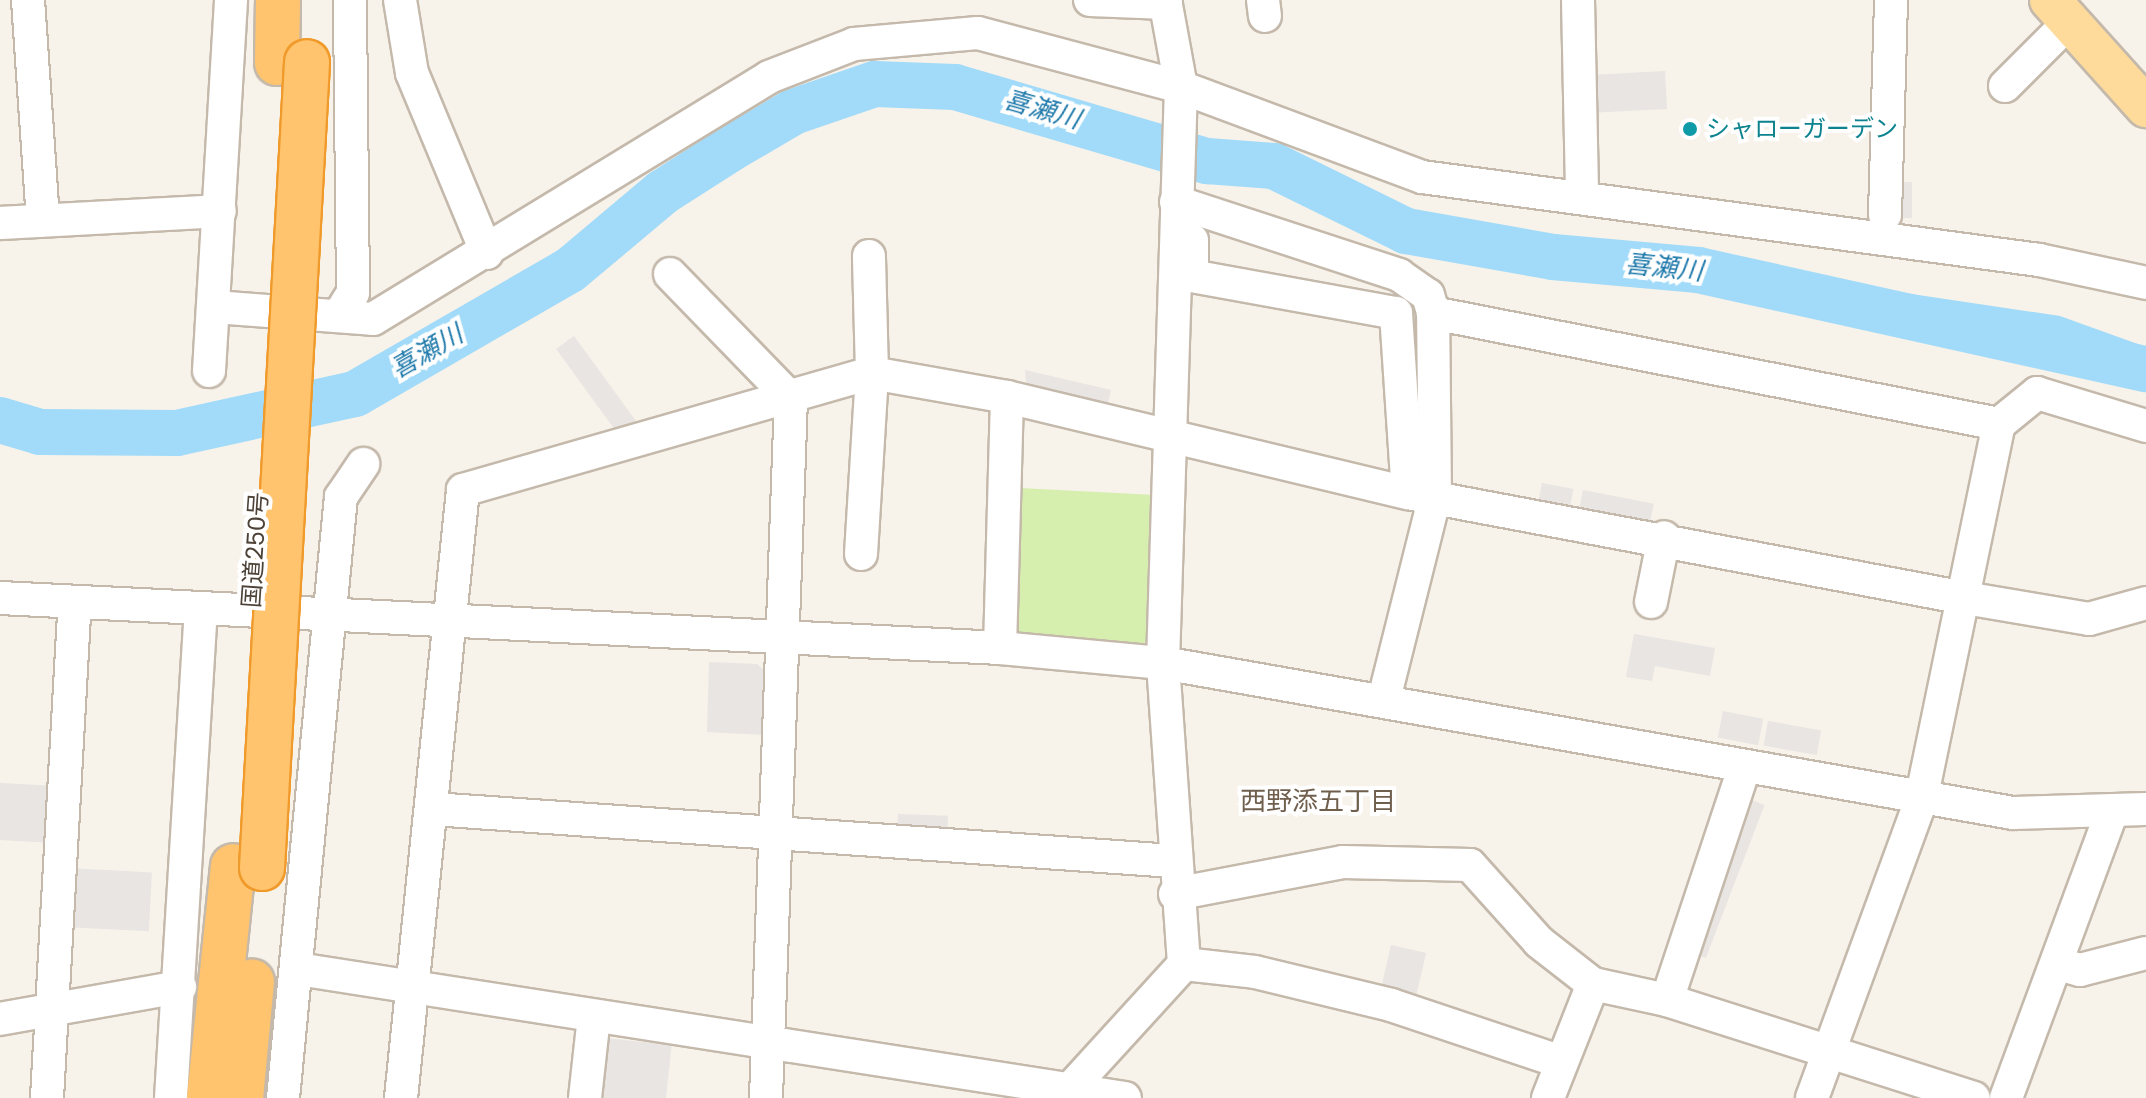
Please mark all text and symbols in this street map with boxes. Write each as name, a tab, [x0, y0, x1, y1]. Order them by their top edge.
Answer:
water label: 喜瀬川	[1000, 84, 1084, 136]
place label: シャローガーデン	[1706, 115, 1898, 143]
marker: シャローガーデン	[1681, 120, 1699, 138]
water label: 喜瀬川	[1624, 248, 1704, 288]
water label: 喜瀬川	[385, 319, 469, 385]
street label: 国道250号	[237, 491, 273, 609]
district label: 西野添五丁目	[1240, 786, 1396, 818]

